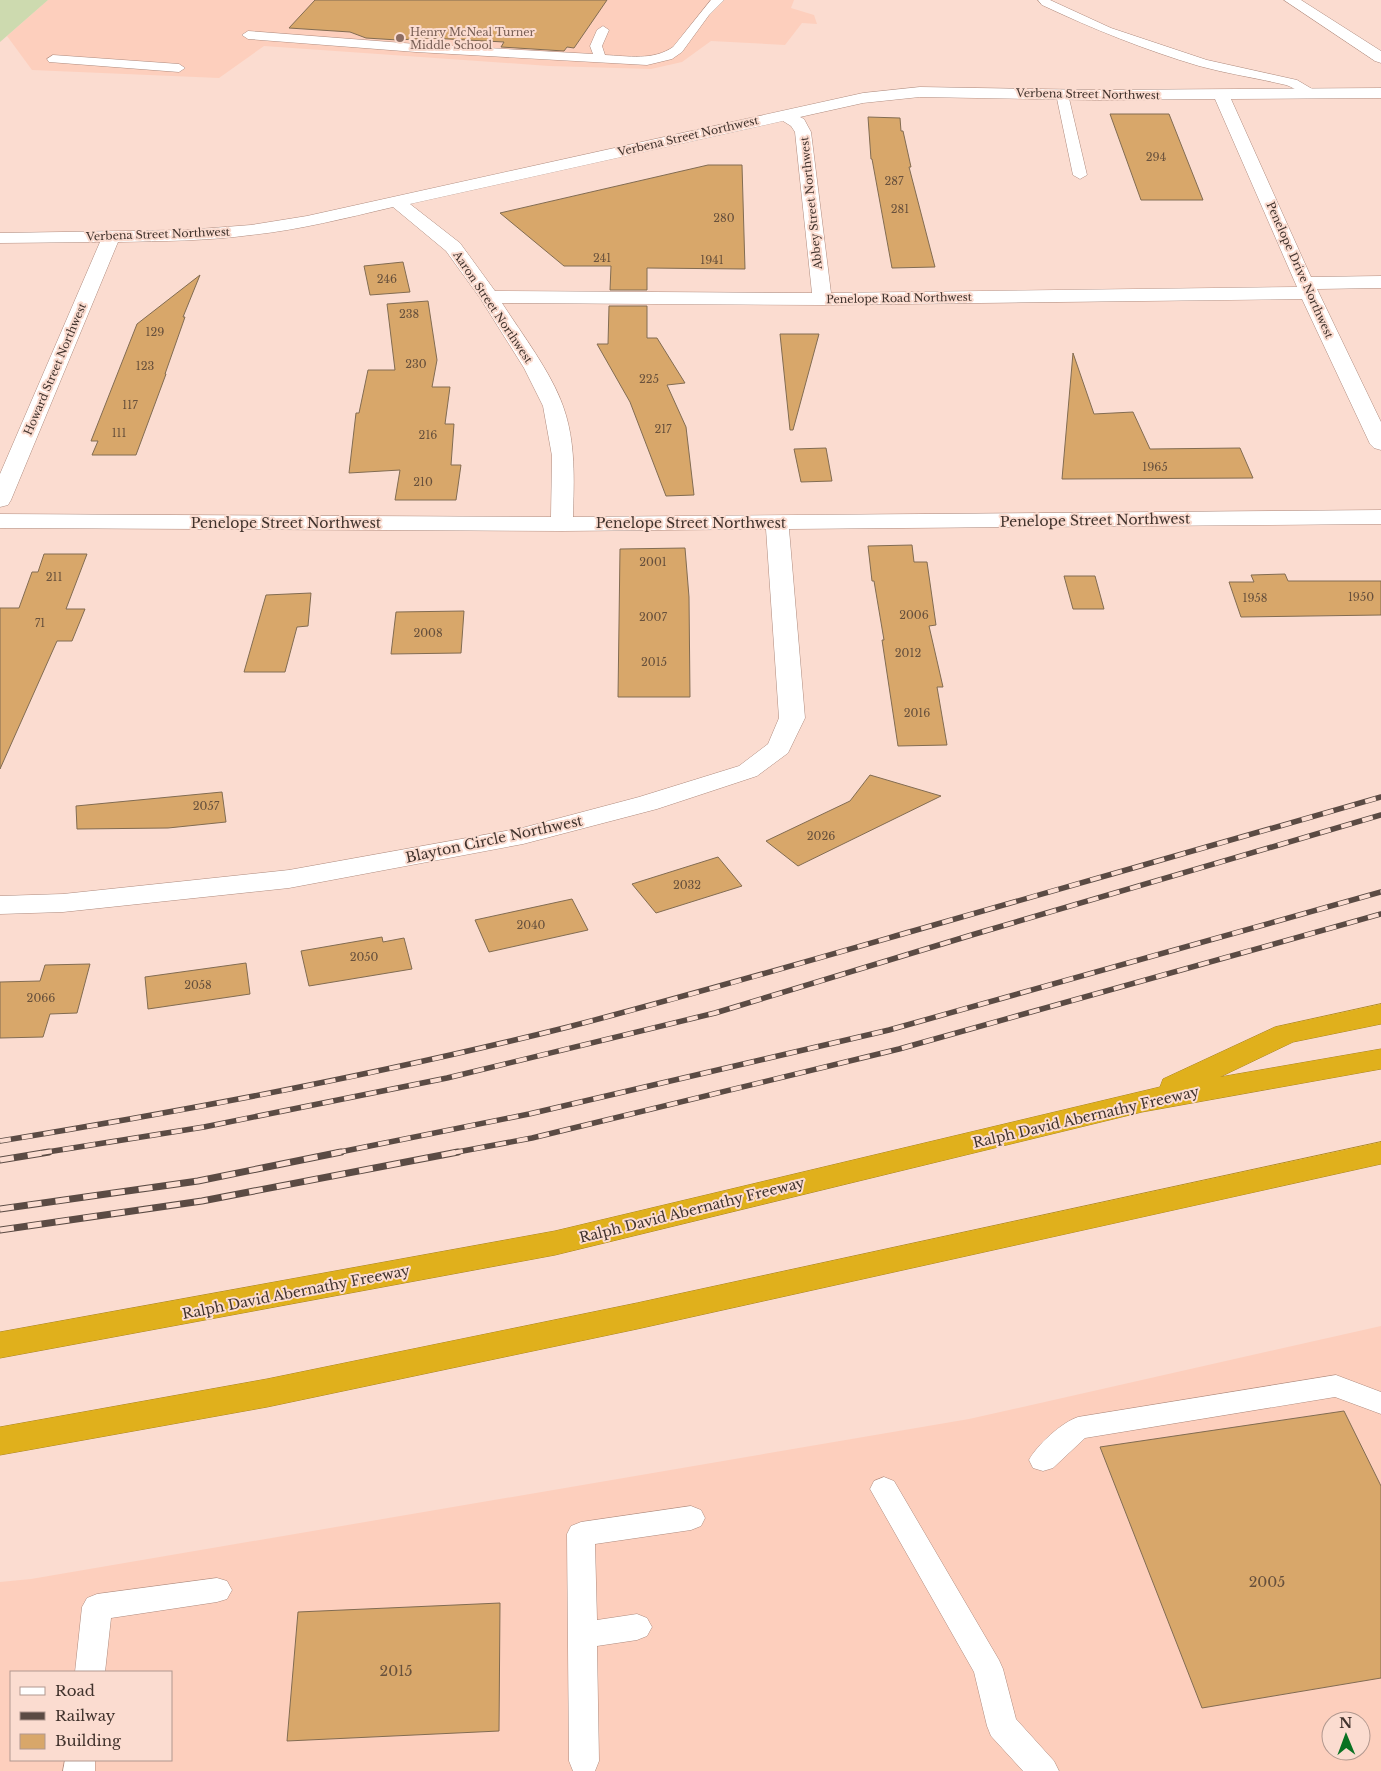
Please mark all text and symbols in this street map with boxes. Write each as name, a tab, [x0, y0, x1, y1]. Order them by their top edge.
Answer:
place label: Henry McNeal Turner Middle School	[410, 25, 536, 52]
marker: Henry McNeal Turner Middle School	[394, 32, 406, 44]
street label: Verbena Street Northwest	[1015, 86, 1161, 102]
street label: Verbena Street Northwest	[615, 113, 760, 159]
street label: Abbey Street Northwest	[797, 135, 825, 271]
house number: 294	[1146, 150, 1166, 164]
house number: 287	[885, 174, 904, 188]
street label: Penelope Drive Northwest	[1264, 200, 1337, 341]
house number: 281	[891, 202, 909, 216]
house number: 280	[713, 211, 735, 225]
street label: Verbena Street Northwest	[85, 224, 231, 244]
street label: Aaron Street Northwest	[450, 248, 536, 366]
house number: 241	[593, 251, 611, 265]
house number: 1941	[700, 253, 724, 267]
house number: 246	[377, 272, 397, 286]
street label: Penelope Road Northwest	[826, 290, 973, 306]
street label: Howard Street Northwest	[21, 300, 90, 437]
house number: 238	[399, 307, 419, 321]
house number: 129	[146, 325, 164, 339]
house number: 230	[405, 357, 427, 371]
house number: 123	[136, 359, 154, 373]
house number: 225	[639, 372, 659, 386]
house number: 117	[122, 398, 138, 412]
house number: 217	[654, 422, 672, 436]
house number: 111	[112, 426, 126, 440]
house number: 216	[419, 428, 437, 442]
house number: 1965	[1142, 460, 1168, 474]
house number: 210	[413, 475, 433, 489]
street label: Penelope Street Northwest	[1000, 509, 1191, 531]
street label: Penelope Street Northwest	[191, 514, 382, 532]
street label: Penelope Street Northwest	[596, 514, 787, 532]
house number: 2001	[639, 555, 667, 569]
house number: 211	[46, 570, 62, 584]
house number: 1950	[1348, 590, 1374, 604]
house number: 1958	[1243, 591, 1267, 605]
house number: 2006	[899, 608, 929, 622]
house number: 2007	[639, 610, 667, 624]
house number: 71	[35, 616, 45, 630]
house number: 2008	[413, 626, 443, 640]
house number: 2012	[895, 646, 921, 660]
house number: 2015	[641, 655, 667, 669]
house number: 2016	[904, 706, 930, 720]
house number: 2057	[193, 799, 220, 813]
street label: Blayton Circle Northwest	[404, 811, 585, 867]
house number: 2026	[807, 829, 835, 843]
house number: 2032	[673, 878, 701, 892]
house number: 2040	[517, 918, 546, 932]
house number: 2050	[350, 950, 379, 964]
house number: 2058	[184, 978, 212, 992]
house number: 2066	[27, 991, 55, 1005]
street label: Ralph David Abernathy Freeway	[971, 1082, 1201, 1152]
street label: Ralph David Abernathy Freeway	[577, 1173, 807, 1247]
street label: Ralph David Abernathy Freeway	[181, 1261, 411, 1323]
house number: 2005	[1249, 1573, 1285, 1591]
house number: 2015	[380, 1662, 412, 1680]
legend	[10, 1671, 172, 1761]
text: Road	[55, 1681, 95, 1700]
text: Railway	[55, 1706, 116, 1725]
north arrow	[1321, 1711, 1371, 1761]
text: N	[1339, 1714, 1353, 1732]
text: Building	[55, 1731, 122, 1750]

